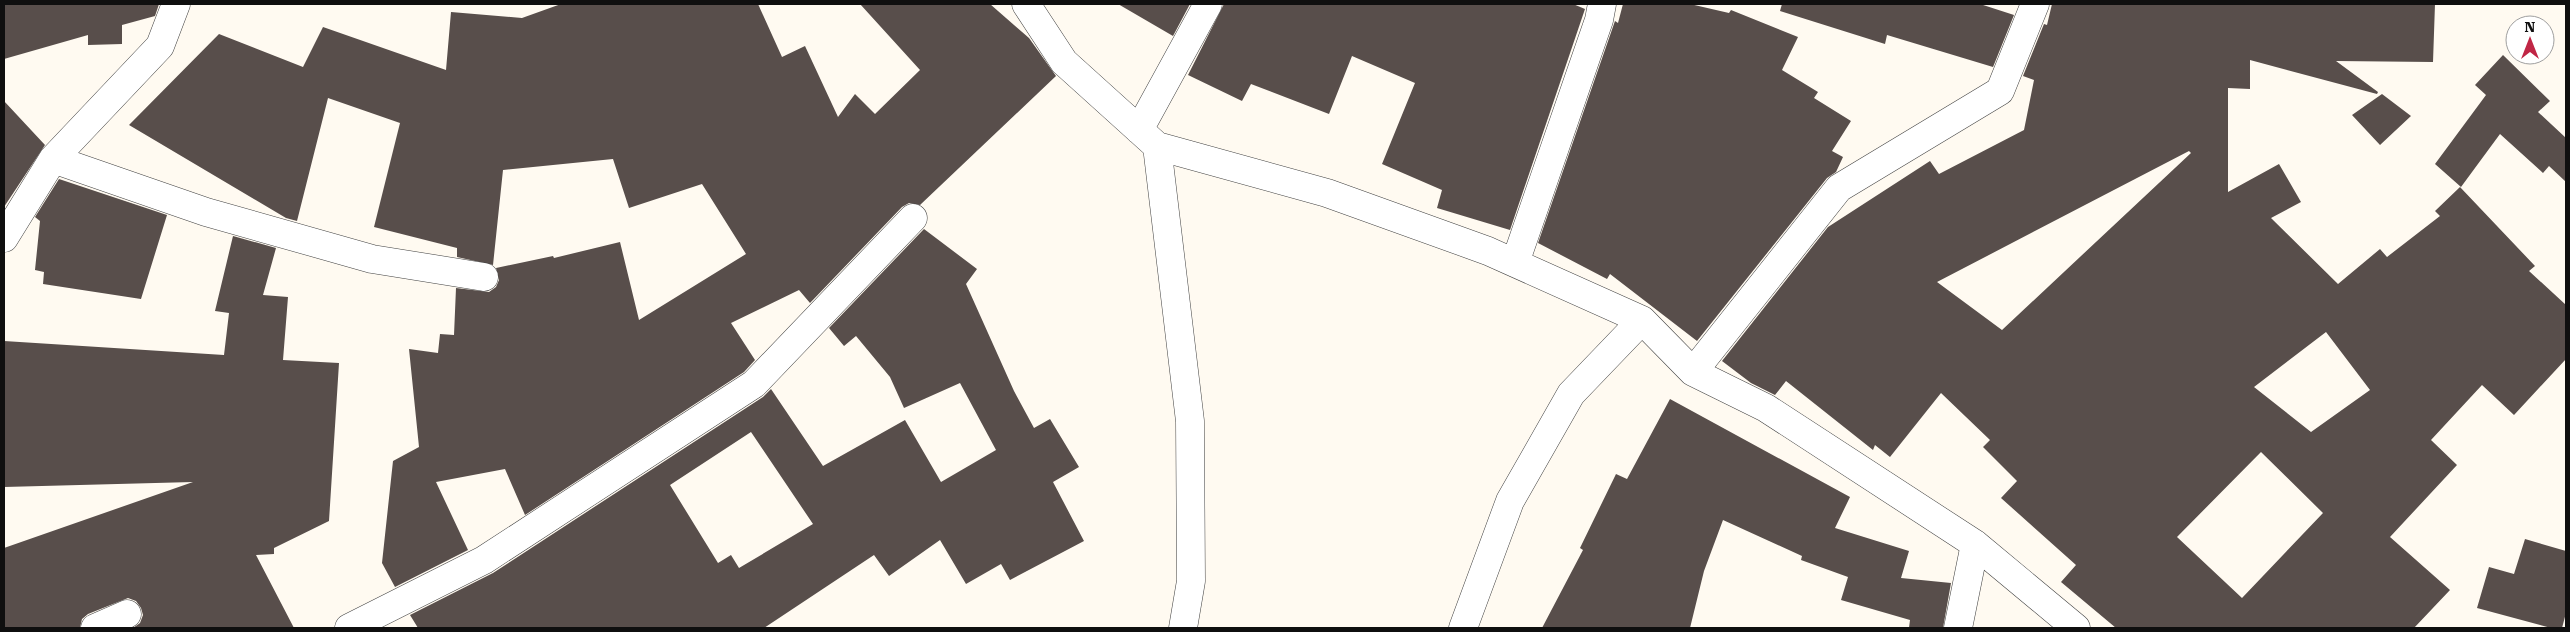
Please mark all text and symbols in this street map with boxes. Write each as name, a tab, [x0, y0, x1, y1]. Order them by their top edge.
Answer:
north arrow	[2505, 15, 2555, 65]
text: N	[2525, 19, 2536, 35]

